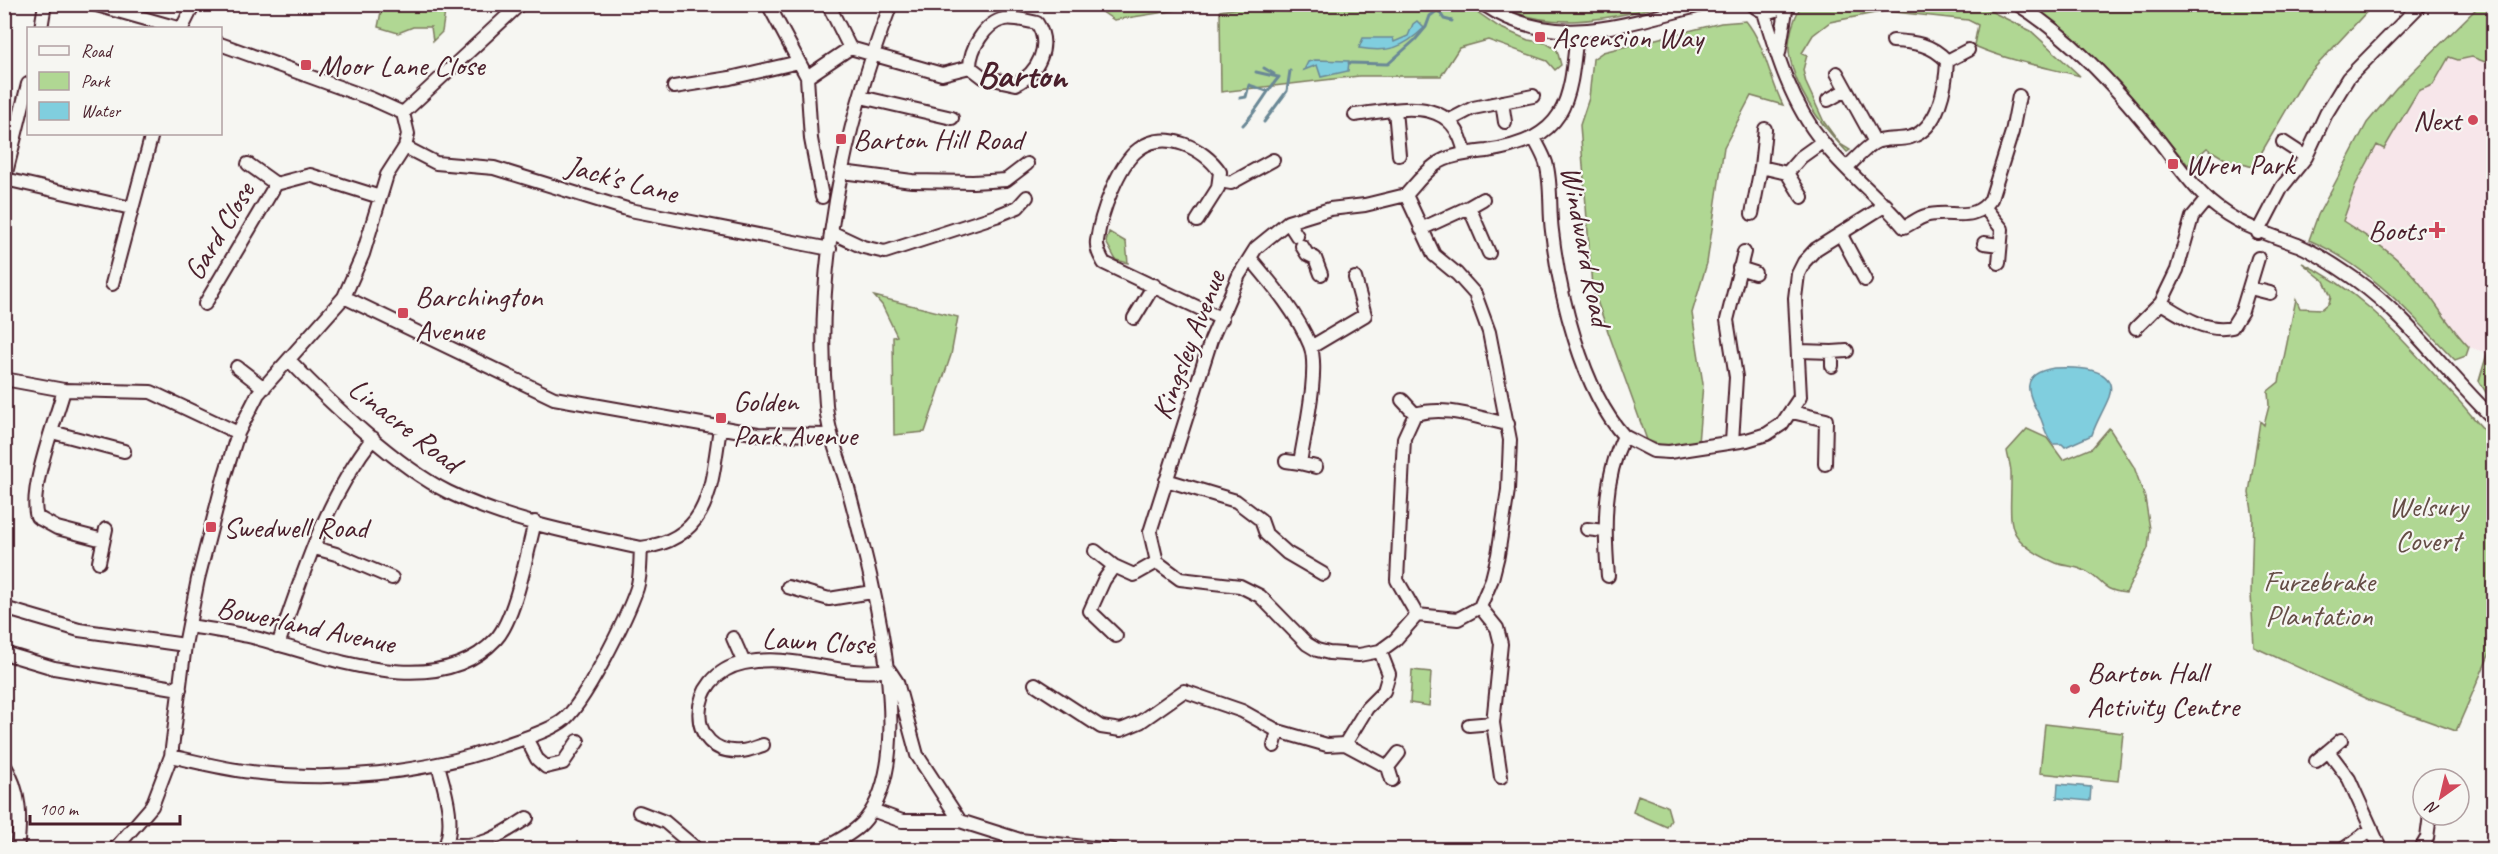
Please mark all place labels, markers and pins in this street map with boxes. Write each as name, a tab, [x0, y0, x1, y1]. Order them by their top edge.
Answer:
place label: Ascension Way	[1552, 18, 1706, 56]
marker: Ascension Way	[1533, 30, 1547, 44]
place label: Moor Lane Close	[318, 46, 487, 84]
marker: Moor Lane Close	[299, 58, 313, 72]
place label: Next	[2413, 101, 2464, 139]
marker: Next	[2466, 113, 2480, 127]
place label: Barton Hill Road	[853, 120, 1027, 158]
marker: Barton Hill Road	[834, 132, 848, 146]
place label: Wren Park	[2185, 145, 2296, 183]
marker: Wren Park	[2166, 157, 2180, 171]
place label: Boots	[2368, 211, 2428, 249]
marker: Boots	[2430, 223, 2444, 237]
place label: Barchington Avenue	[415, 277, 544, 349]
marker: Barchington Avenue	[396, 306, 410, 320]
place label: Golden Park Avenue	[733, 382, 859, 454]
marker: Golden Park Avenue	[714, 411, 728, 425]
place label: Swedwell Road	[223, 508, 372, 546]
marker: Swedwell Road	[204, 520, 218, 534]
place label: Barton Hall Activity Centre	[2087, 653, 2241, 725]
marker: Barton Hall Activity Centre	[2068, 682, 2082, 696]

